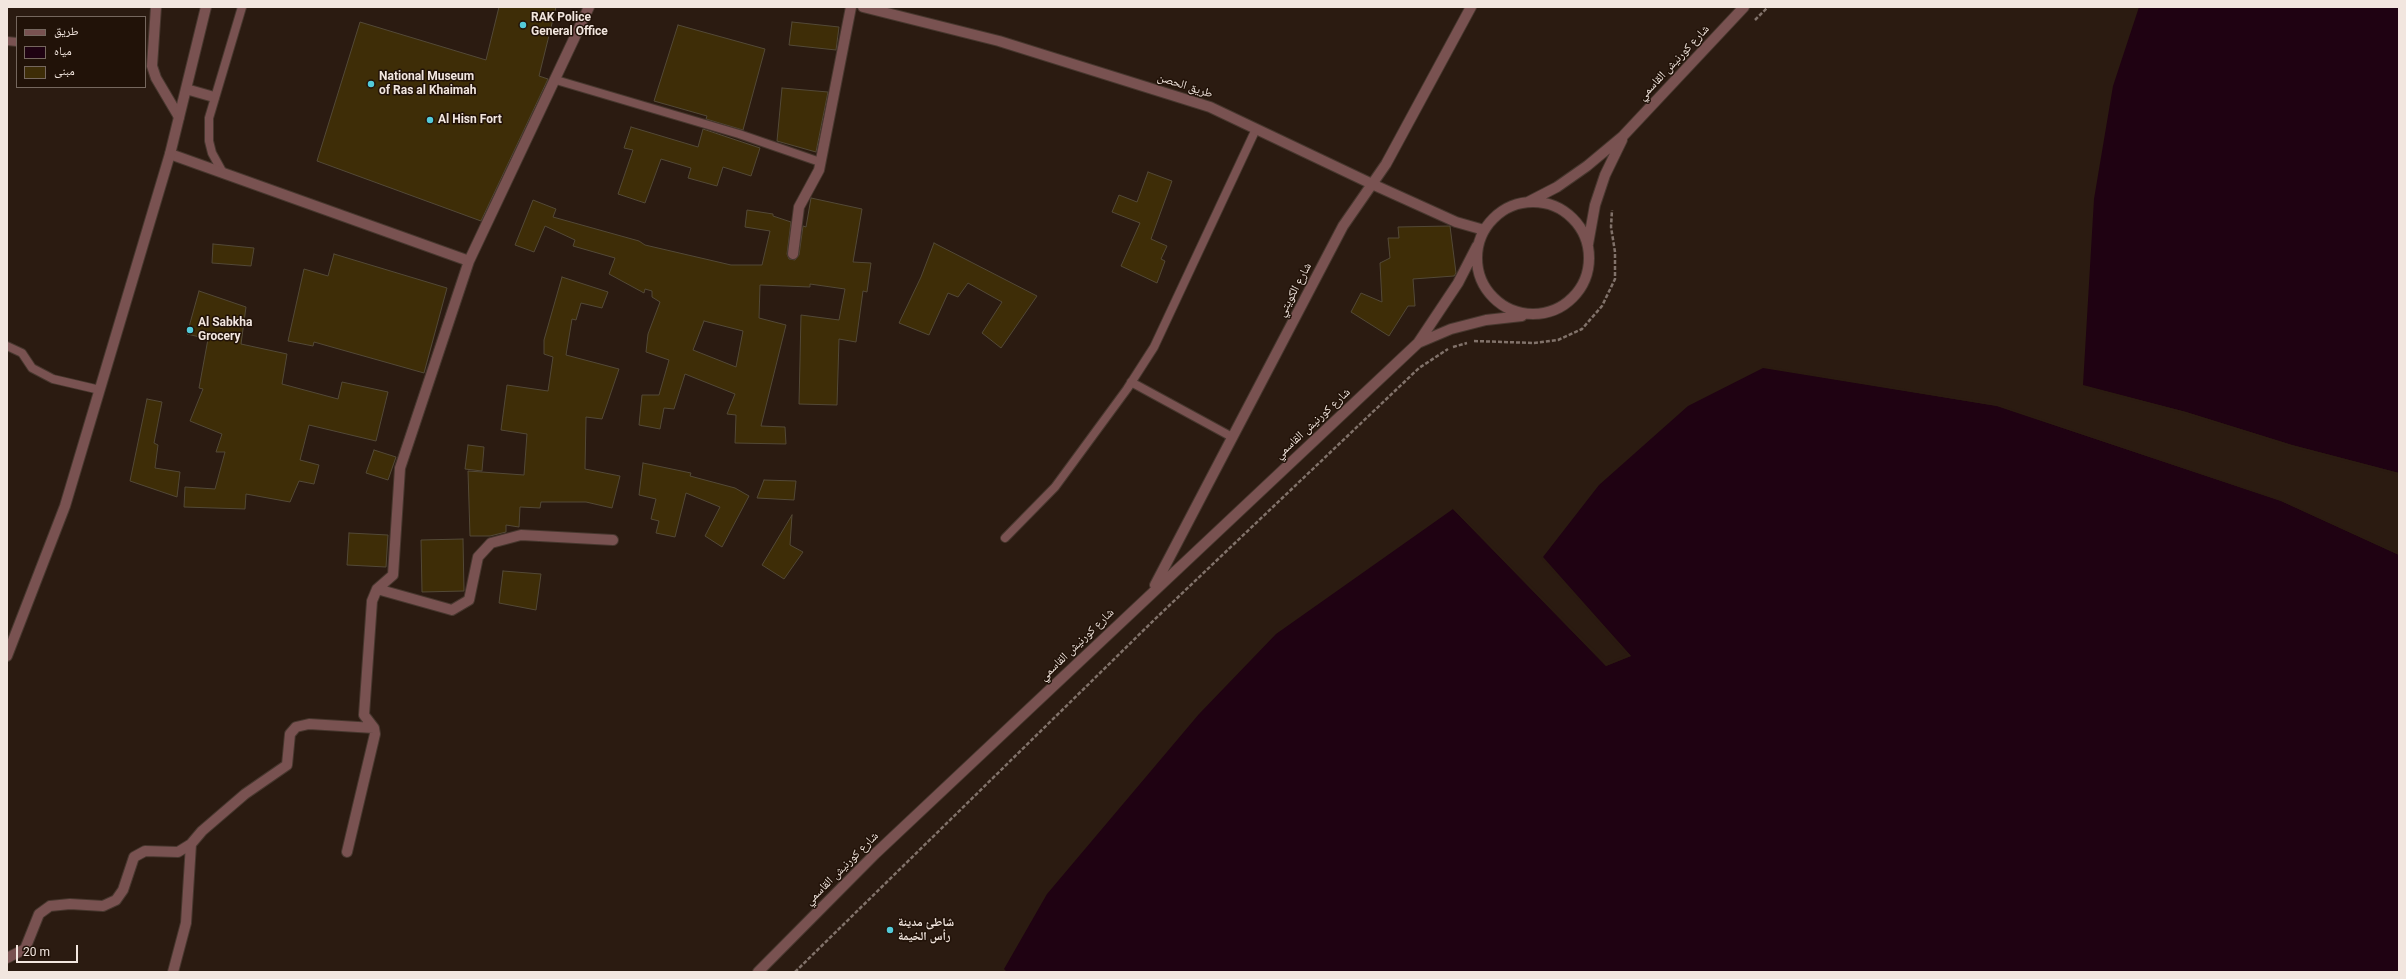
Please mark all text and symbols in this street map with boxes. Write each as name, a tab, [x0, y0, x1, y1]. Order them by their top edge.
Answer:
place label: RAK Police General Office	[531, 11, 608, 39]
legend	[16, 16, 146, 88]
marker: RAK Police General Office	[518, 20, 528, 30]
street label: شارع كورنيش القاسمي	[1635, 22, 1713, 104]
text: طريق	[54, 24, 79, 38]
text: مياه	[54, 44, 72, 58]
text: مبنى	[54, 64, 75, 78]
place label: National Museum of Ras al Khaimah	[379, 70, 476, 98]
street label: طريق الحصن	[1156, 70, 1214, 102]
marker: National Museum of Ras al Khaimah	[366, 79, 376, 89]
place label: Al Hisn Fort	[438, 113, 502, 127]
marker: Al Hisn Fort	[425, 115, 435, 125]
street label: شارع الكويتي	[1275, 261, 1315, 319]
place label: Al Sabkha Grocery	[198, 316, 252, 344]
marker: Al Sabkha Grocery	[185, 325, 195, 335]
street label: شارع كورنيش القاسمي	[1272, 385, 1354, 463]
street label: شارع كورنيش القاسمي	[1037, 606, 1117, 684]
street label: شارع كورنيش القاسمي	[802, 829, 882, 909]
place label: شاطئ مدينة رأس الخيمة	[898, 916, 954, 944]
marker: شاطئ مدينة رأس الخيمة	[885, 925, 895, 935]
scale bar	[18, 937, 80, 963]
text: 20 m	[23, 945, 50, 959]

